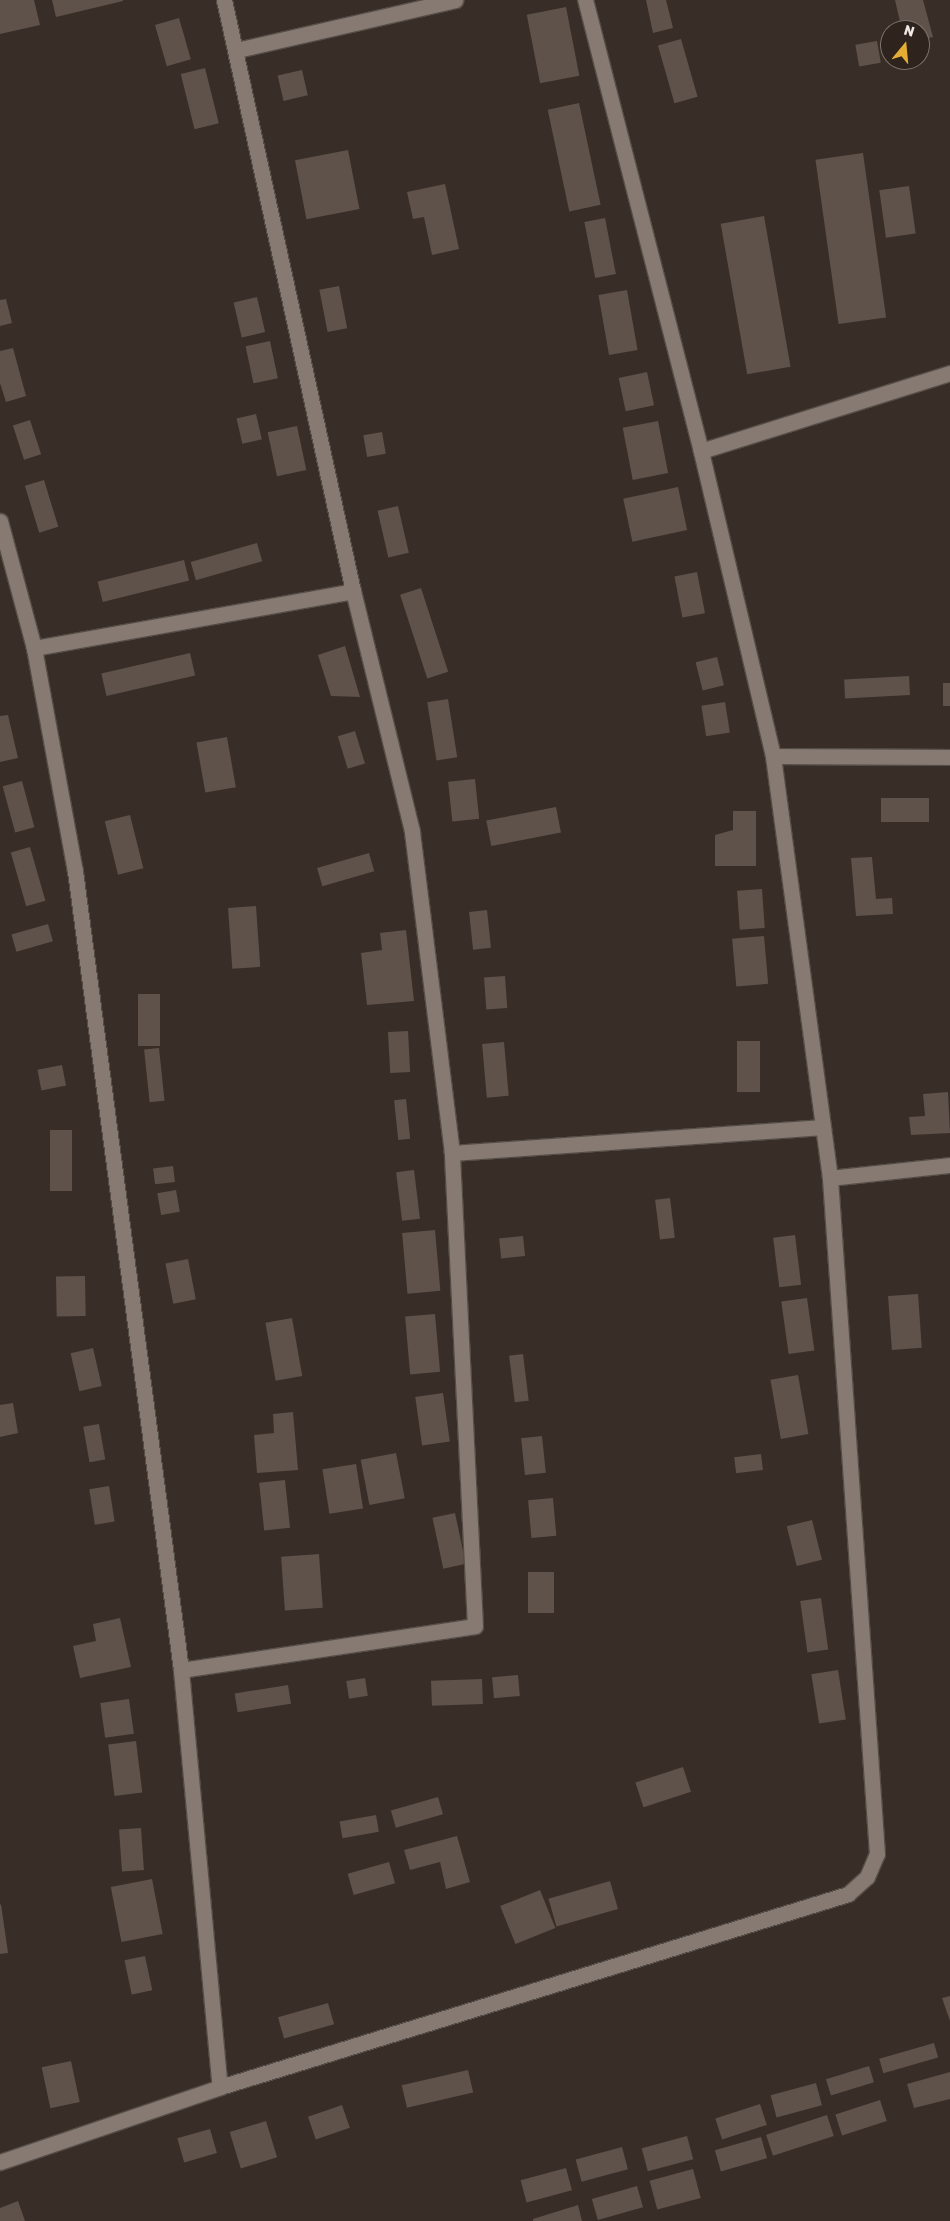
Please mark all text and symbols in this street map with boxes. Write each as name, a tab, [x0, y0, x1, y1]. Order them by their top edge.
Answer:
north arrow	[880, 20, 930, 70]
text: N	[902, 22, 917, 41]

